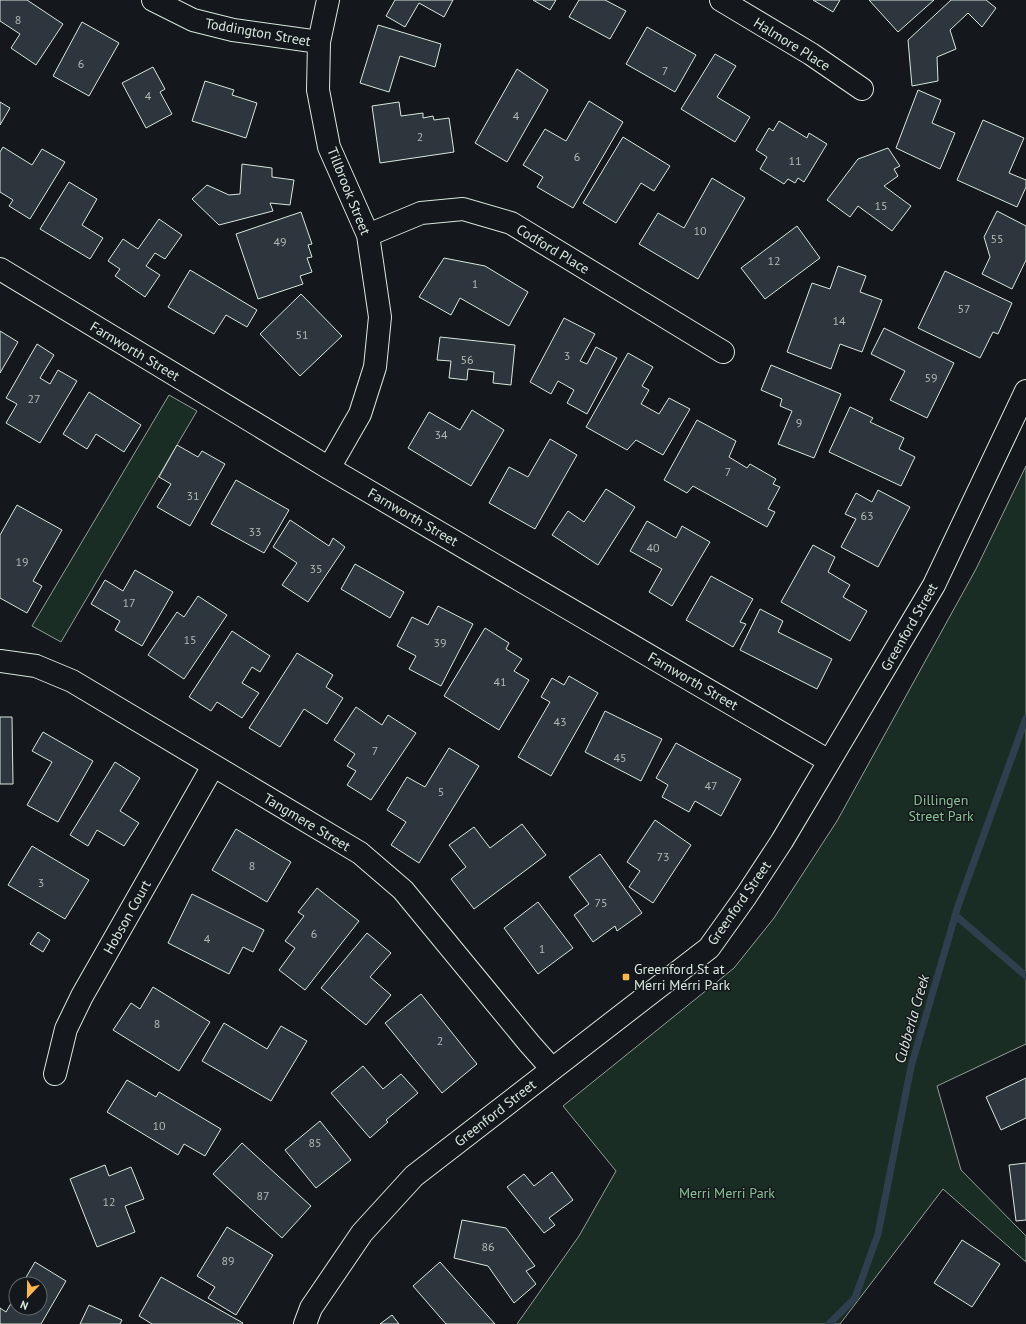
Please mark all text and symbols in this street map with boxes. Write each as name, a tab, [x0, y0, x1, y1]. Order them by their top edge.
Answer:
house number: 8	[15, 12, 21, 27]
street label: Halmore Place	[750, 13, 834, 75]
street label: Toddington Street	[204, 14, 312, 50]
house number: 6	[78, 56, 84, 71]
house number: 7	[662, 63, 668, 78]
house number: 4	[145, 88, 152, 103]
house number: 4	[513, 108, 520, 123]
house number: 2	[417, 129, 423, 144]
street label: Tillbrook Street	[323, 145, 375, 238]
house number: 6	[574, 149, 580, 164]
house number: 11	[788, 153, 802, 168]
house number: 15	[874, 198, 888, 213]
street label: Codford Place	[513, 220, 593, 278]
house number: 10	[693, 223, 707, 238]
house number: 55	[990, 231, 1004, 246]
house number: 49	[273, 234, 287, 249]
house number: 12	[767, 253, 781, 268]
house number: 1	[472, 276, 478, 291]
house number: 57	[957, 301, 971, 316]
house number: 14	[832, 313, 846, 328]
street label: Farnworth Street	[87, 317, 183, 385]
house number: 51	[295, 327, 309, 342]
house number: 3	[564, 348, 570, 363]
house number: 56	[460, 352, 474, 367]
house number: 59	[924, 370, 938, 385]
house number: 27	[27, 391, 41, 406]
house number: 9	[796, 415, 802, 430]
house number: 34	[434, 427, 448, 442]
house number: 7	[725, 464, 731, 479]
street label: Farnworth Street	[365, 484, 462, 550]
house number: 31	[186, 488, 200, 503]
house number: 63	[860, 508, 874, 523]
house number: 33	[248, 524, 262, 539]
house number: 40	[646, 540, 660, 555]
house number: 19	[15, 554, 29, 569]
house number: 35	[309, 561, 323, 576]
street label: Greenford Street	[877, 580, 942, 674]
house number: 17	[122, 595, 136, 610]
house number: 15	[183, 632, 197, 647]
house number: 39	[433, 635, 447, 650]
street label: Farnworth Street	[645, 648, 742, 714]
house number: 41	[493, 674, 507, 689]
house number: 43	[553, 714, 567, 729]
house number: 7	[372, 743, 378, 758]
house number: 45	[613, 750, 627, 765]
house number: 47	[704, 778, 718, 793]
house number: 5	[438, 784, 444, 799]
street label: Tangmere Street	[260, 789, 354, 855]
park label: Dillingen Street Park	[908, 791, 974, 825]
house number: 73	[656, 849, 670, 864]
street label: Greenford Street	[703, 857, 775, 949]
house number: 8	[249, 858, 255, 873]
house number: 3	[38, 875, 44, 890]
street label: Hobson Court	[99, 877, 155, 957]
house number: 75	[594, 895, 608, 910]
house number: 6	[311, 926, 317, 941]
house number: 4	[204, 931, 211, 946]
house number: 1	[539, 941, 545, 956]
place label: Greenford St at Merri Merri Park	[634, 960, 730, 994]
water label: Cubberla Creek	[890, 971, 934, 1065]
marker: Greenford St at Merri Merri Park	[621, 972, 631, 982]
house number: 8	[154, 1016, 160, 1031]
house number: 2	[437, 1033, 443, 1048]
street label: Greenford Street	[451, 1075, 540, 1150]
house number: 10	[152, 1118, 166, 1133]
house number: 85	[308, 1135, 322, 1150]
park label: Merri Merri Park	[679, 1184, 775, 1202]
house number: 87	[256, 1188, 270, 1203]
house number: 12	[102, 1194, 116, 1209]
house number: 86	[481, 1239, 495, 1254]
house number: 89	[221, 1253, 235, 1268]
north arrow	[8, 1276, 48, 1316]
text: N	[18, 1297, 30, 1313]

